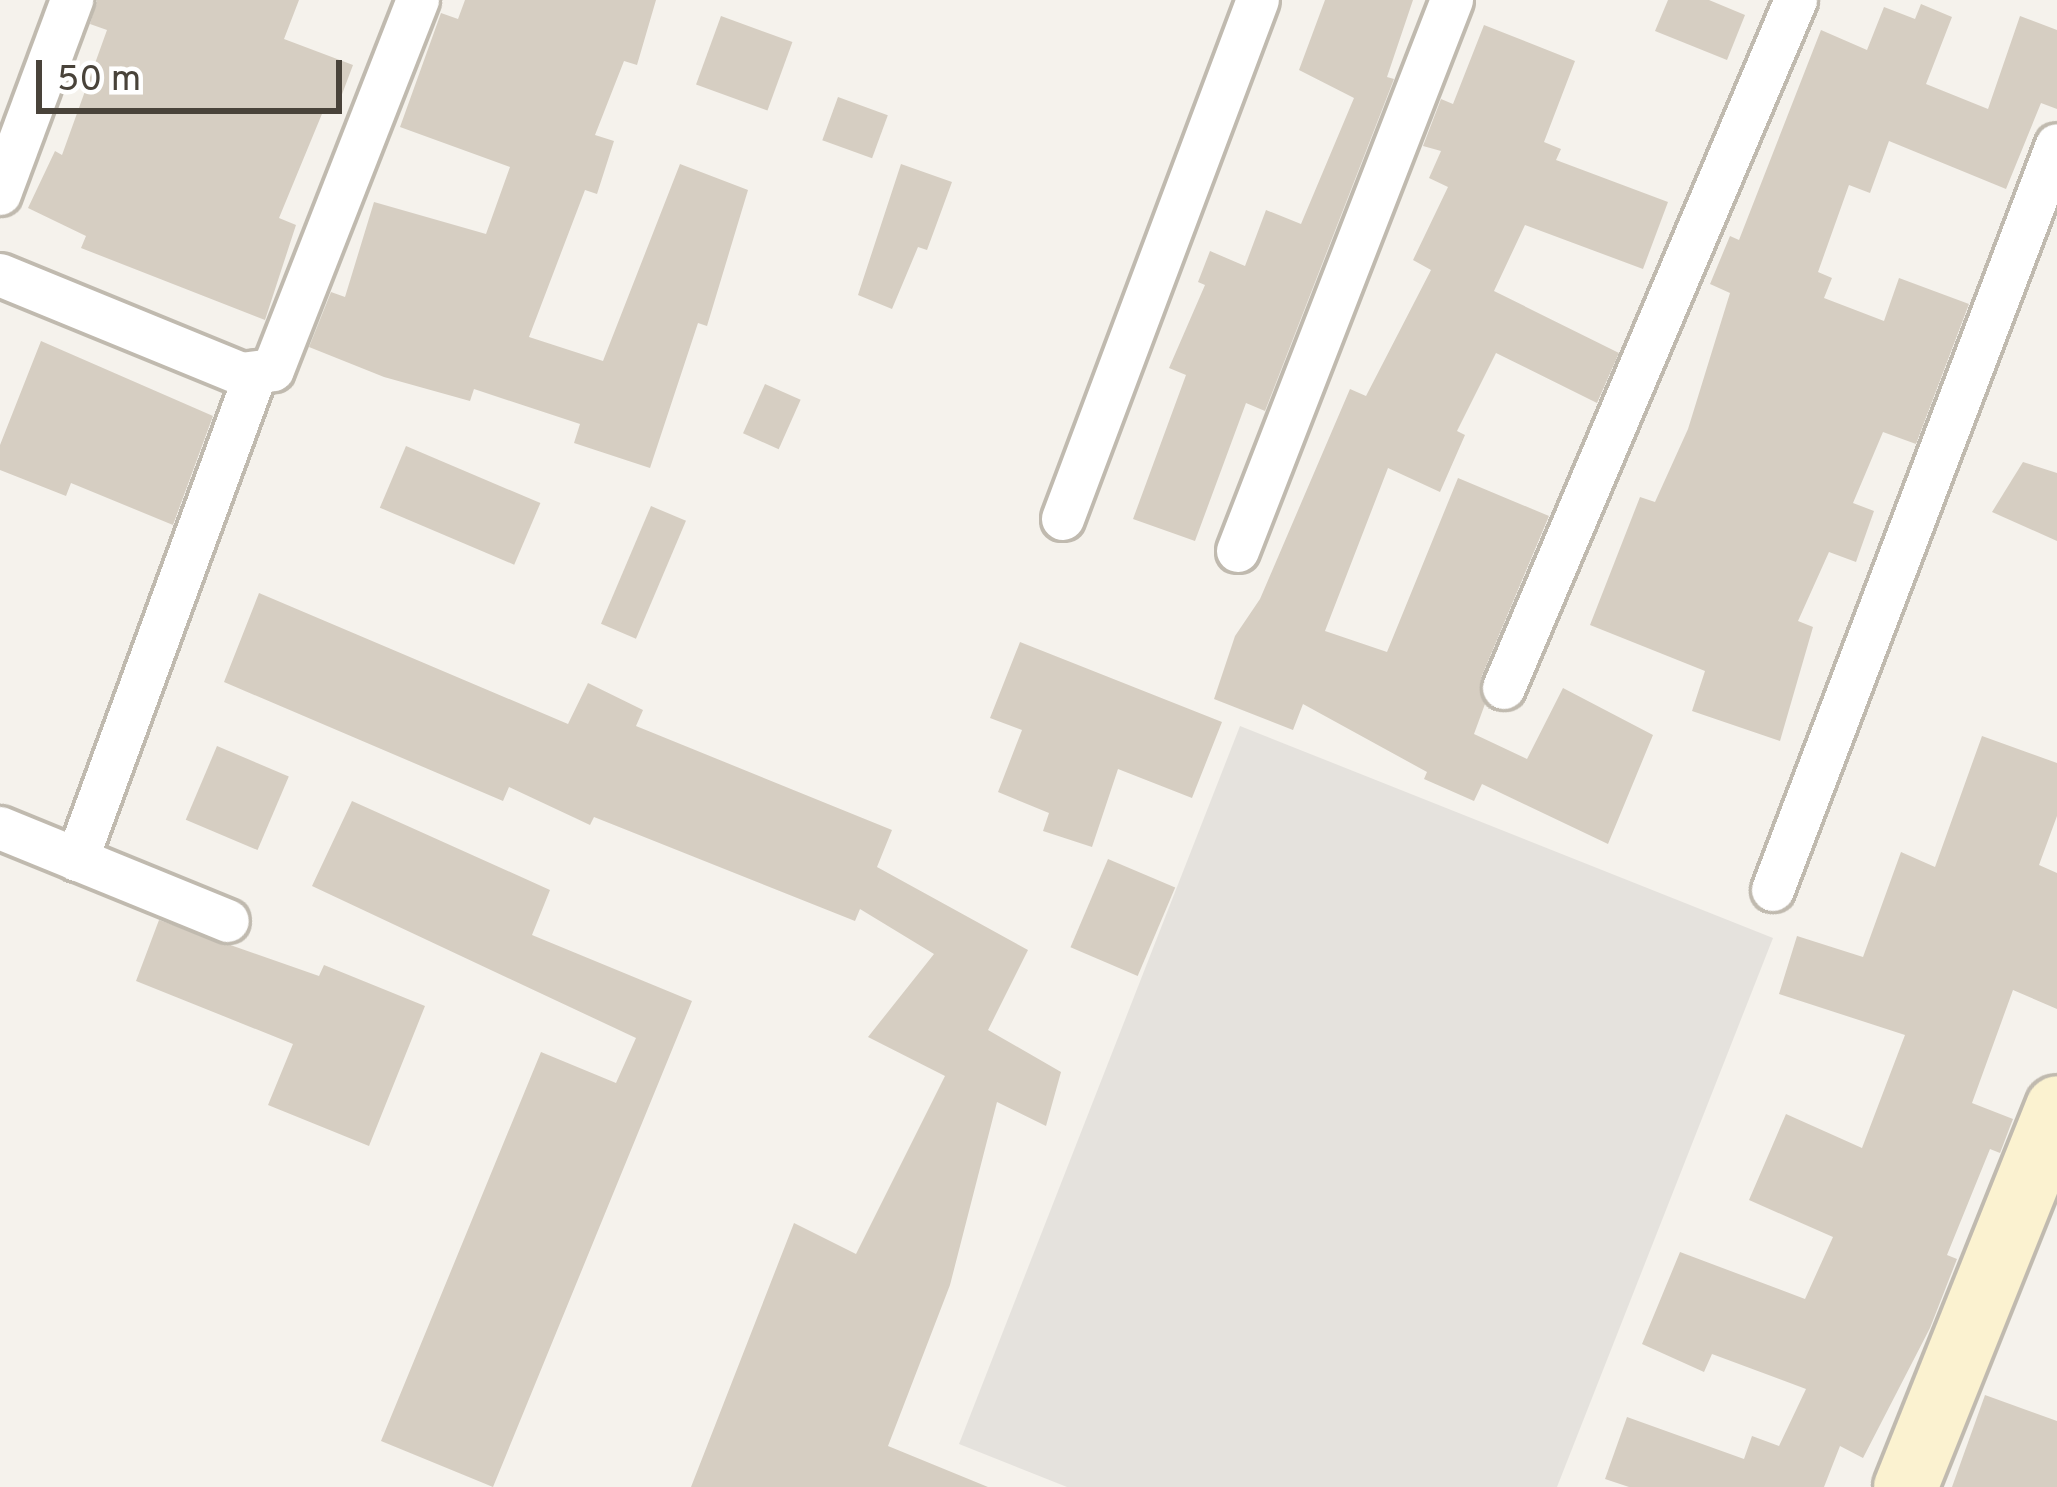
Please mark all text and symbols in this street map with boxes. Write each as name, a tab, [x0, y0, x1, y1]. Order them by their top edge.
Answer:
scale bar	[42, 36, 348, 110]
text: 50 m	[57, 58, 141, 104]

